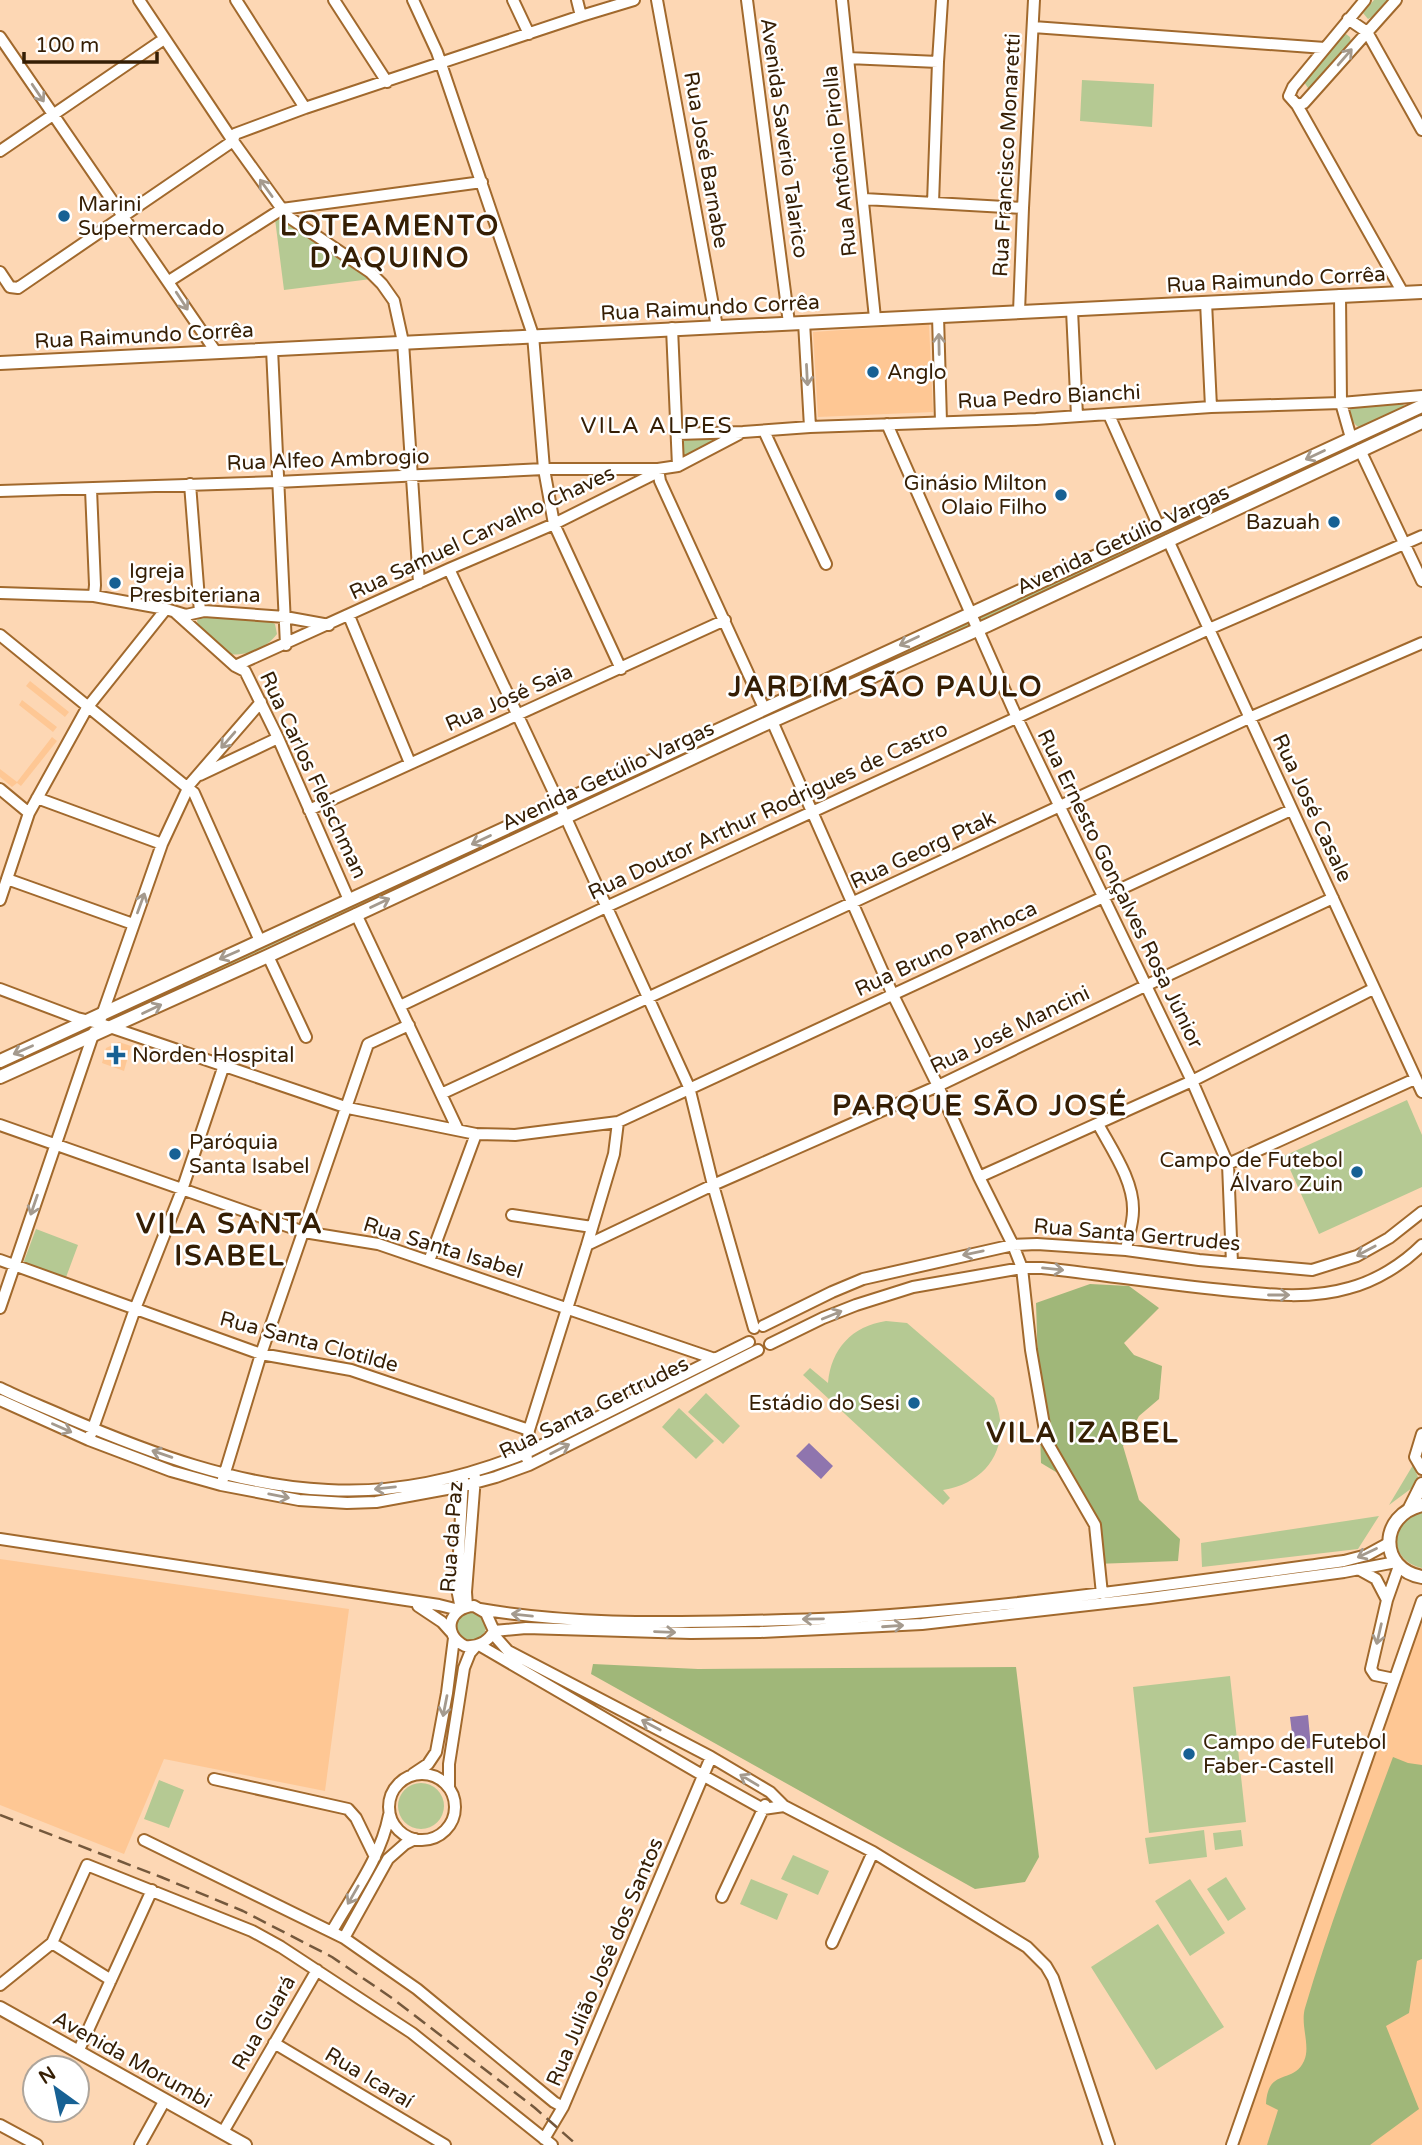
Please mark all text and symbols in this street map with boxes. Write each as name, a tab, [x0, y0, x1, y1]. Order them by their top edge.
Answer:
street label: Avenida Saverio Talarico	[755, 16, 813, 260]
scale bar	[24, 21, 158, 65]
text: 100 m	[35, 33, 99, 58]
street label: Rua Francisco Monaretti	[988, 33, 1026, 277]
one-way arrow	[1337, 48, 1353, 66]
street label: Rua Antônio Pirolla	[818, 64, 862, 258]
street label: Rua José Barnabe	[678, 70, 734, 250]
one-way arrow	[31, 83, 45, 103]
one-way arrow	[259, 179, 274, 198]
place label: Marini Supermercado	[78, 192, 225, 241]
marker: Marini Supermercado	[56, 208, 72, 224]
district label: LOTEAMENTO D'AQUINO	[280, 209, 500, 275]
street label: Rua Raimundo Corrêa	[1166, 262, 1386, 298]
one-way arrow	[175, 290, 189, 310]
street label: Rua Raimundo Corrêa	[600, 290, 820, 326]
street label: Rua Raimundo Corrêa	[34, 318, 254, 354]
one-way arrow	[932, 333, 946, 356]
place label: Anglo	[887, 360, 947, 385]
one-way arrow	[801, 363, 814, 385]
marker: Anglo	[865, 364, 881, 380]
street label: Rua Pedro Bianchi	[957, 380, 1141, 414]
district label: VILA ALPES	[580, 412, 734, 440]
street label: Rua Alfeo Ambrogio	[226, 444, 430, 476]
one-way arrow	[1305, 449, 1326, 462]
street label: Rua Samuel Carvalho Chaves	[345, 460, 619, 606]
place label: Ginásio Milton Olaio Filho	[904, 471, 1047, 520]
street label: Avenida Getúlio Vargas	[1013, 480, 1233, 600]
marker: Ginásio Milton Olaio Filho	[1053, 487, 1069, 503]
place label: Bazuah	[1246, 510, 1320, 535]
marker: Bazuah	[1326, 514, 1342, 530]
place label: Igreja Presbiteriana	[129, 559, 261, 608]
marker: Igreja Presbiteriana	[107, 575, 123, 591]
one-way arrow	[899, 636, 920, 649]
street label: Rua José Saia	[441, 659, 577, 737]
street label: Rua Carlos Fleischman	[254, 667, 372, 883]
district label: JARDIM SÃO PAULO	[728, 670, 1044, 704]
street label: Avenida Getúlio Vargas	[498, 716, 718, 836]
street label: Rua Doutor Arthur Rodrigues de Castro	[584, 716, 952, 906]
street label: Rua Ernesto Gonçalves Rosa Júnior	[1032, 726, 1208, 1052]
street label: Rua José Casale	[1267, 730, 1357, 886]
one-way arrow	[220, 731, 236, 749]
street label: Rua Georg Ptak	[846, 805, 1000, 895]
one-way arrow	[470, 834, 491, 847]
one-way arrow	[135, 892, 148, 914]
one-way arrow	[369, 896, 390, 909]
street label: Rua Bruno Panhoca	[851, 896, 1041, 1002]
one-way arrow	[219, 949, 241, 962]
street label: Rua José Mancini	[926, 981, 1094, 1079]
one-way arrow	[140, 1002, 162, 1015]
place label: Norden Hospital	[132, 1043, 294, 1068]
one-way arrow	[13, 1044, 34, 1058]
marker: Norden Hospital	[106, 1045, 126, 1065]
district label: PARQUE SÃO JOSÉ	[832, 1088, 1128, 1123]
place label: Paróquia Santa Isabel	[189, 1130, 310, 1179]
marker: Paróquia Santa Isabel	[167, 1146, 183, 1162]
place label: Campo de Futebol Álvaro Zuin	[1159, 1148, 1343, 1197]
marker: Campo de Futebol Álvaro Zuin	[1349, 1164, 1365, 1180]
one-way arrow	[27, 1194, 40, 1216]
district label: VILA SANTA ISABEL	[136, 1207, 324, 1273]
street label: Rua Santa Isabel	[360, 1212, 526, 1284]
street label: Rua Santa Gertrudes	[1033, 1214, 1241, 1256]
one-way arrow	[1356, 1245, 1377, 1258]
one-way arrow	[962, 1247, 985, 1261]
one-way arrow	[1041, 1263, 1064, 1276]
one-way arrow	[1267, 1288, 1290, 1302]
street label: Rua Santa Clotilde	[217, 1306, 401, 1378]
one-way arrow	[820, 1308, 842, 1321]
street label: Rua Santa Gertrudes	[495, 1351, 693, 1465]
place label: Estádio do Sesi	[749, 1391, 900, 1416]
marker: Estádio do Sesi	[906, 1395, 922, 1411]
district label: VILA IZABEL	[986, 1416, 1180, 1450]
one-way arrow	[51, 1422, 72, 1435]
one-way arrow	[549, 1442, 570, 1456]
one-way arrow	[151, 1447, 173, 1459]
street label: Rua da Paz	[436, 1481, 468, 1593]
one-way arrow	[374, 1482, 397, 1495]
one-way arrow	[267, 1489, 290, 1503]
one-way arrow	[1357, 1547, 1378, 1560]
one-way arrow	[511, 1609, 534, 1622]
one-way arrow	[802, 1612, 825, 1626]
one-way arrow	[881, 1619, 903, 1632]
one-way arrow	[1372, 1622, 1385, 1645]
one-way arrow	[654, 1625, 677, 1639]
one-way arrow	[438, 1694, 451, 1717]
one-way arrow	[641, 1718, 661, 1732]
place label: Campo de Futebol Faber-Castell	[1203, 1730, 1387, 1779]
marker: Campo de Futebol Faber-Castell	[1181, 1746, 1197, 1762]
one-way arrow	[739, 1772, 759, 1786]
street label: Rua Julião José dos Santos	[541, 1834, 669, 2090]
one-way arrow	[346, 1884, 360, 1904]
street label: Rua Guará	[227, 1971, 301, 2075]
street label: Avenida Morumbi	[48, 2006, 216, 2114]
street label: Rua Icaraí	[320, 2042, 418, 2114]
north arrow	[21, 2054, 91, 2124]
text: N	[35, 2062, 60, 2089]

